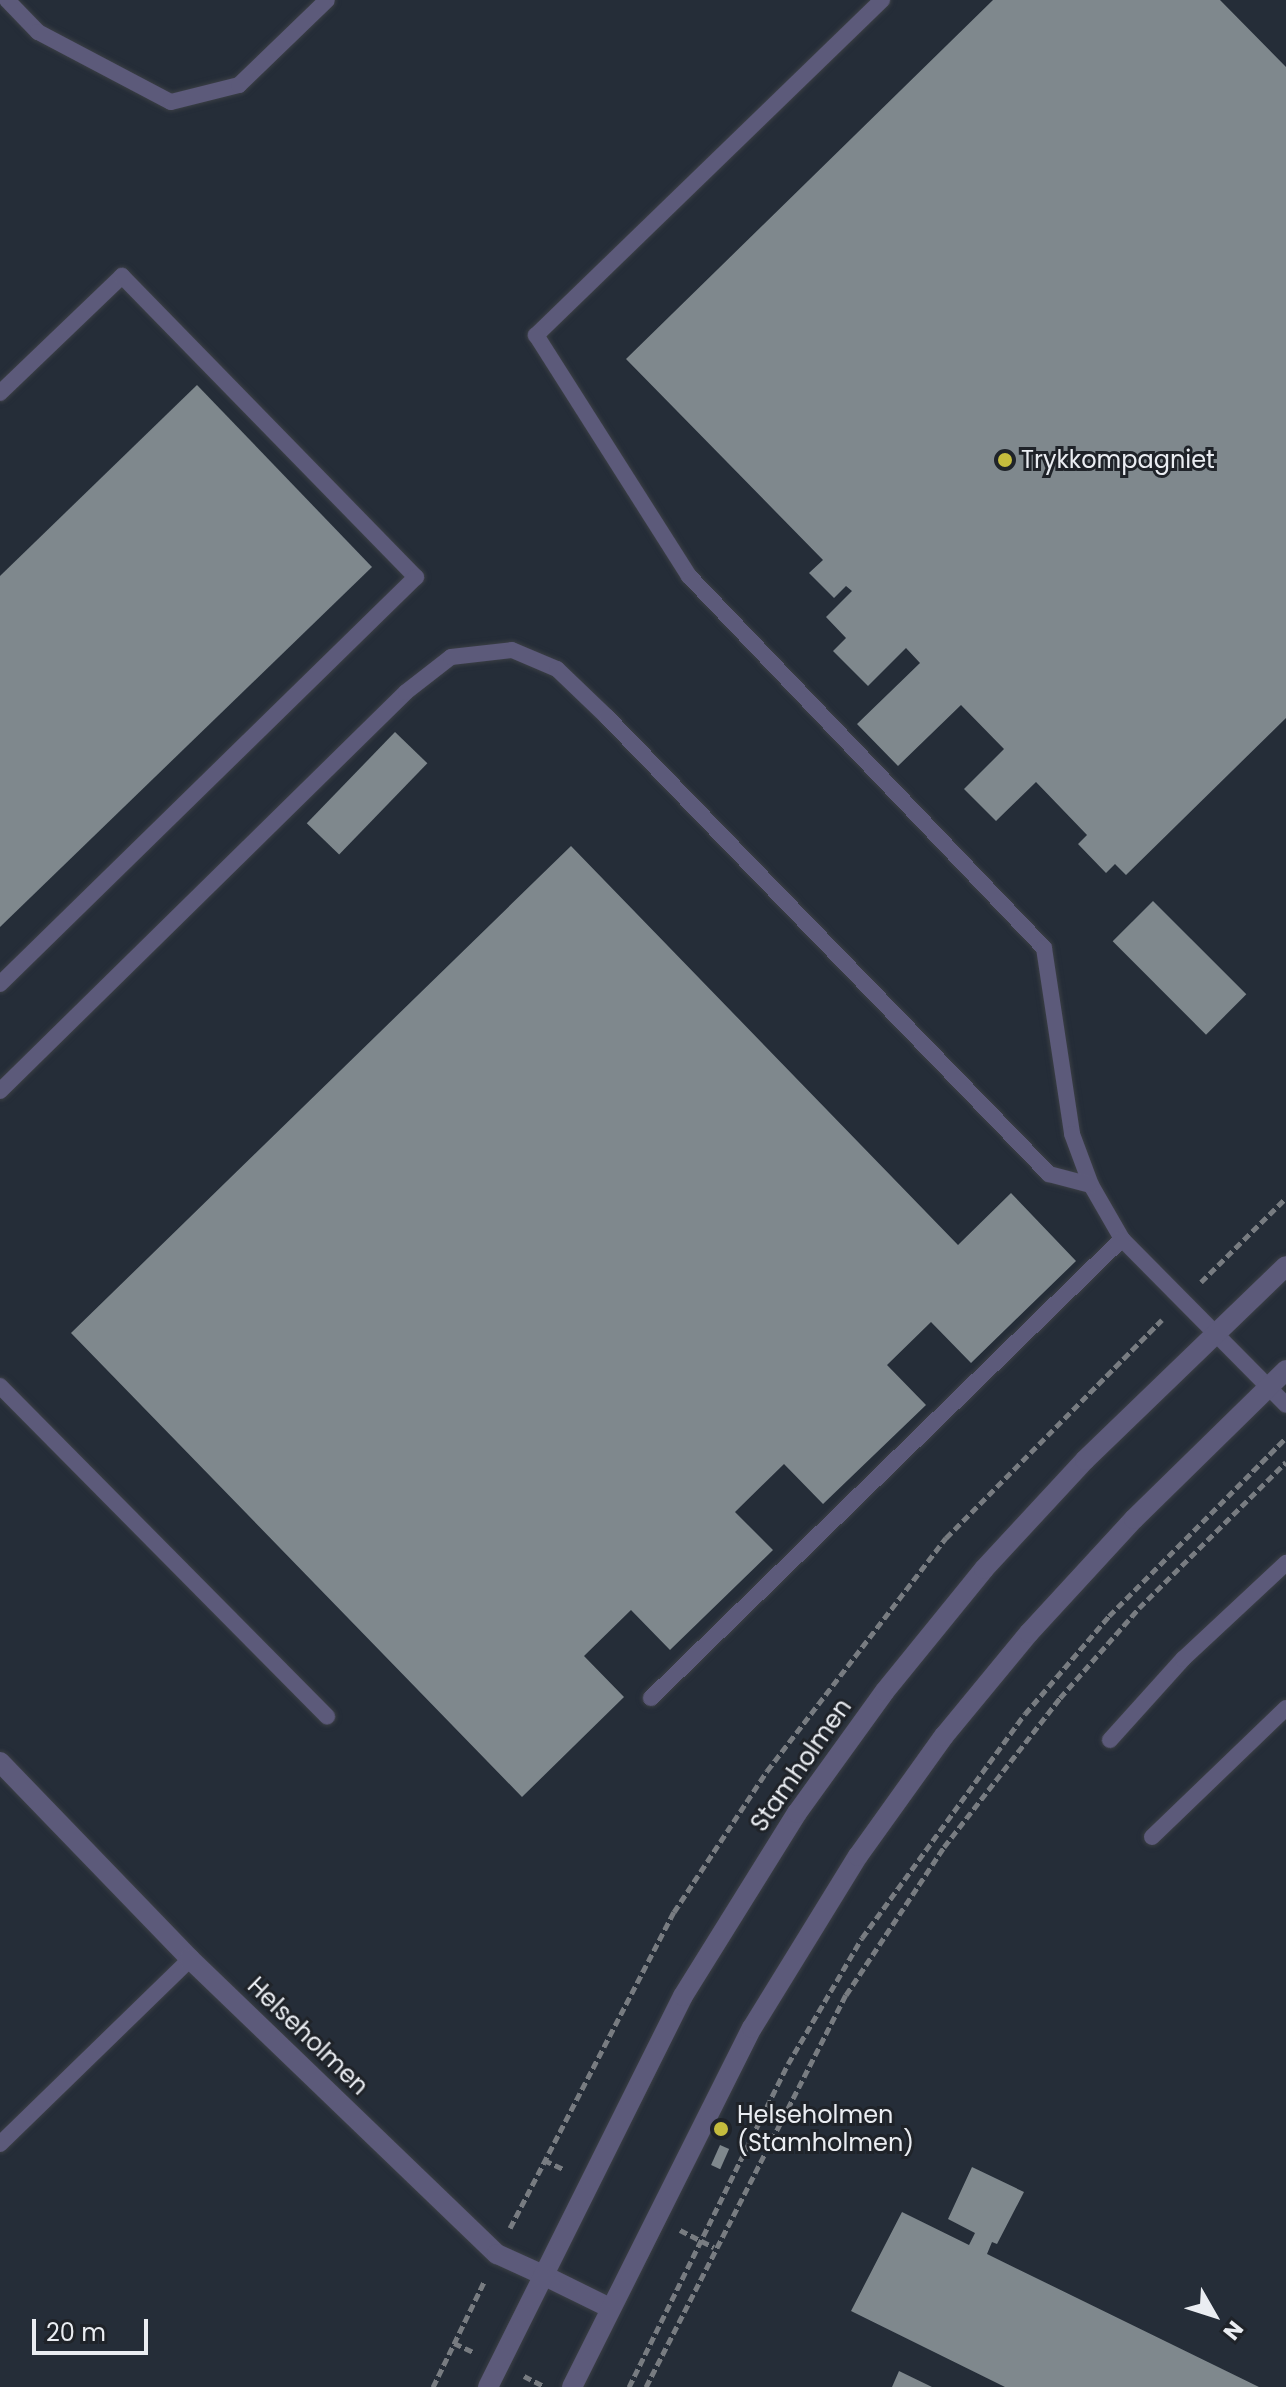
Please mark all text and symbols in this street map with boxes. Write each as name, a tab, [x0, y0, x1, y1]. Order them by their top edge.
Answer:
place label: Trykkompagniet	[1021, 446, 1215, 474]
marker: Trykkompagniet	[996, 451, 1014, 469]
street label: Stamholmen	[745, 1693, 857, 1837]
street label: Helseholmen	[242, 1971, 374, 2101]
place label: Helseholmen (Stamholmen)	[737, 2101, 914, 2157]
marker: Helseholmen (Stamholmen)	[712, 2120, 730, 2138]
north arrow	[1174, 2275, 1254, 2355]
scale bar	[36, 2303, 152, 2353]
text: N	[1216, 2314, 1250, 2347]
text: 20 m	[46, 2316, 106, 2349]

